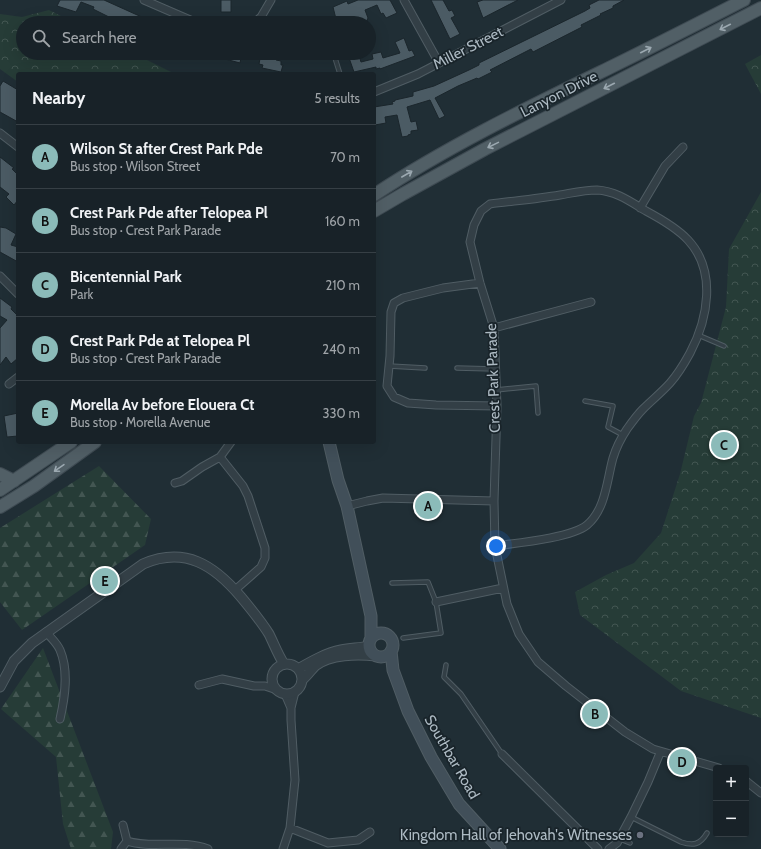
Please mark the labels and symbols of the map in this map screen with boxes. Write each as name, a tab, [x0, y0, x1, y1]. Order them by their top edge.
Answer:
street label: Miller Street	[430, 23, 506, 73]
one-way arrow	[719, 24, 731, 31]
one-way arrow	[640, 46, 652, 53]
street label: Lanyon Drive	[517, 67, 601, 121]
one-way arrow	[604, 83, 616, 91]
one-way arrow	[487, 142, 499, 149]
one-way arrow	[401, 170, 413, 178]
street label: Crest Park Parade	[482, 322, 504, 433]
pin: C	[711, 430, 737, 460]
one-way arrow	[54, 464, 65, 472]
pin: A	[415, 491, 441, 521]
your location	[486, 536, 506, 556]
pin: E	[92, 566, 118, 596]
pin: B	[582, 699, 608, 729]
street label: Southbar Road	[421, 712, 483, 802]
pin: D	[669, 747, 695, 777]
place label: Kingdom Hall of Jehovah's Witnesses	[400, 826, 632, 844]
marker: Kingdom Hall of Jehovah's Witnesses	[635, 830, 645, 840]

